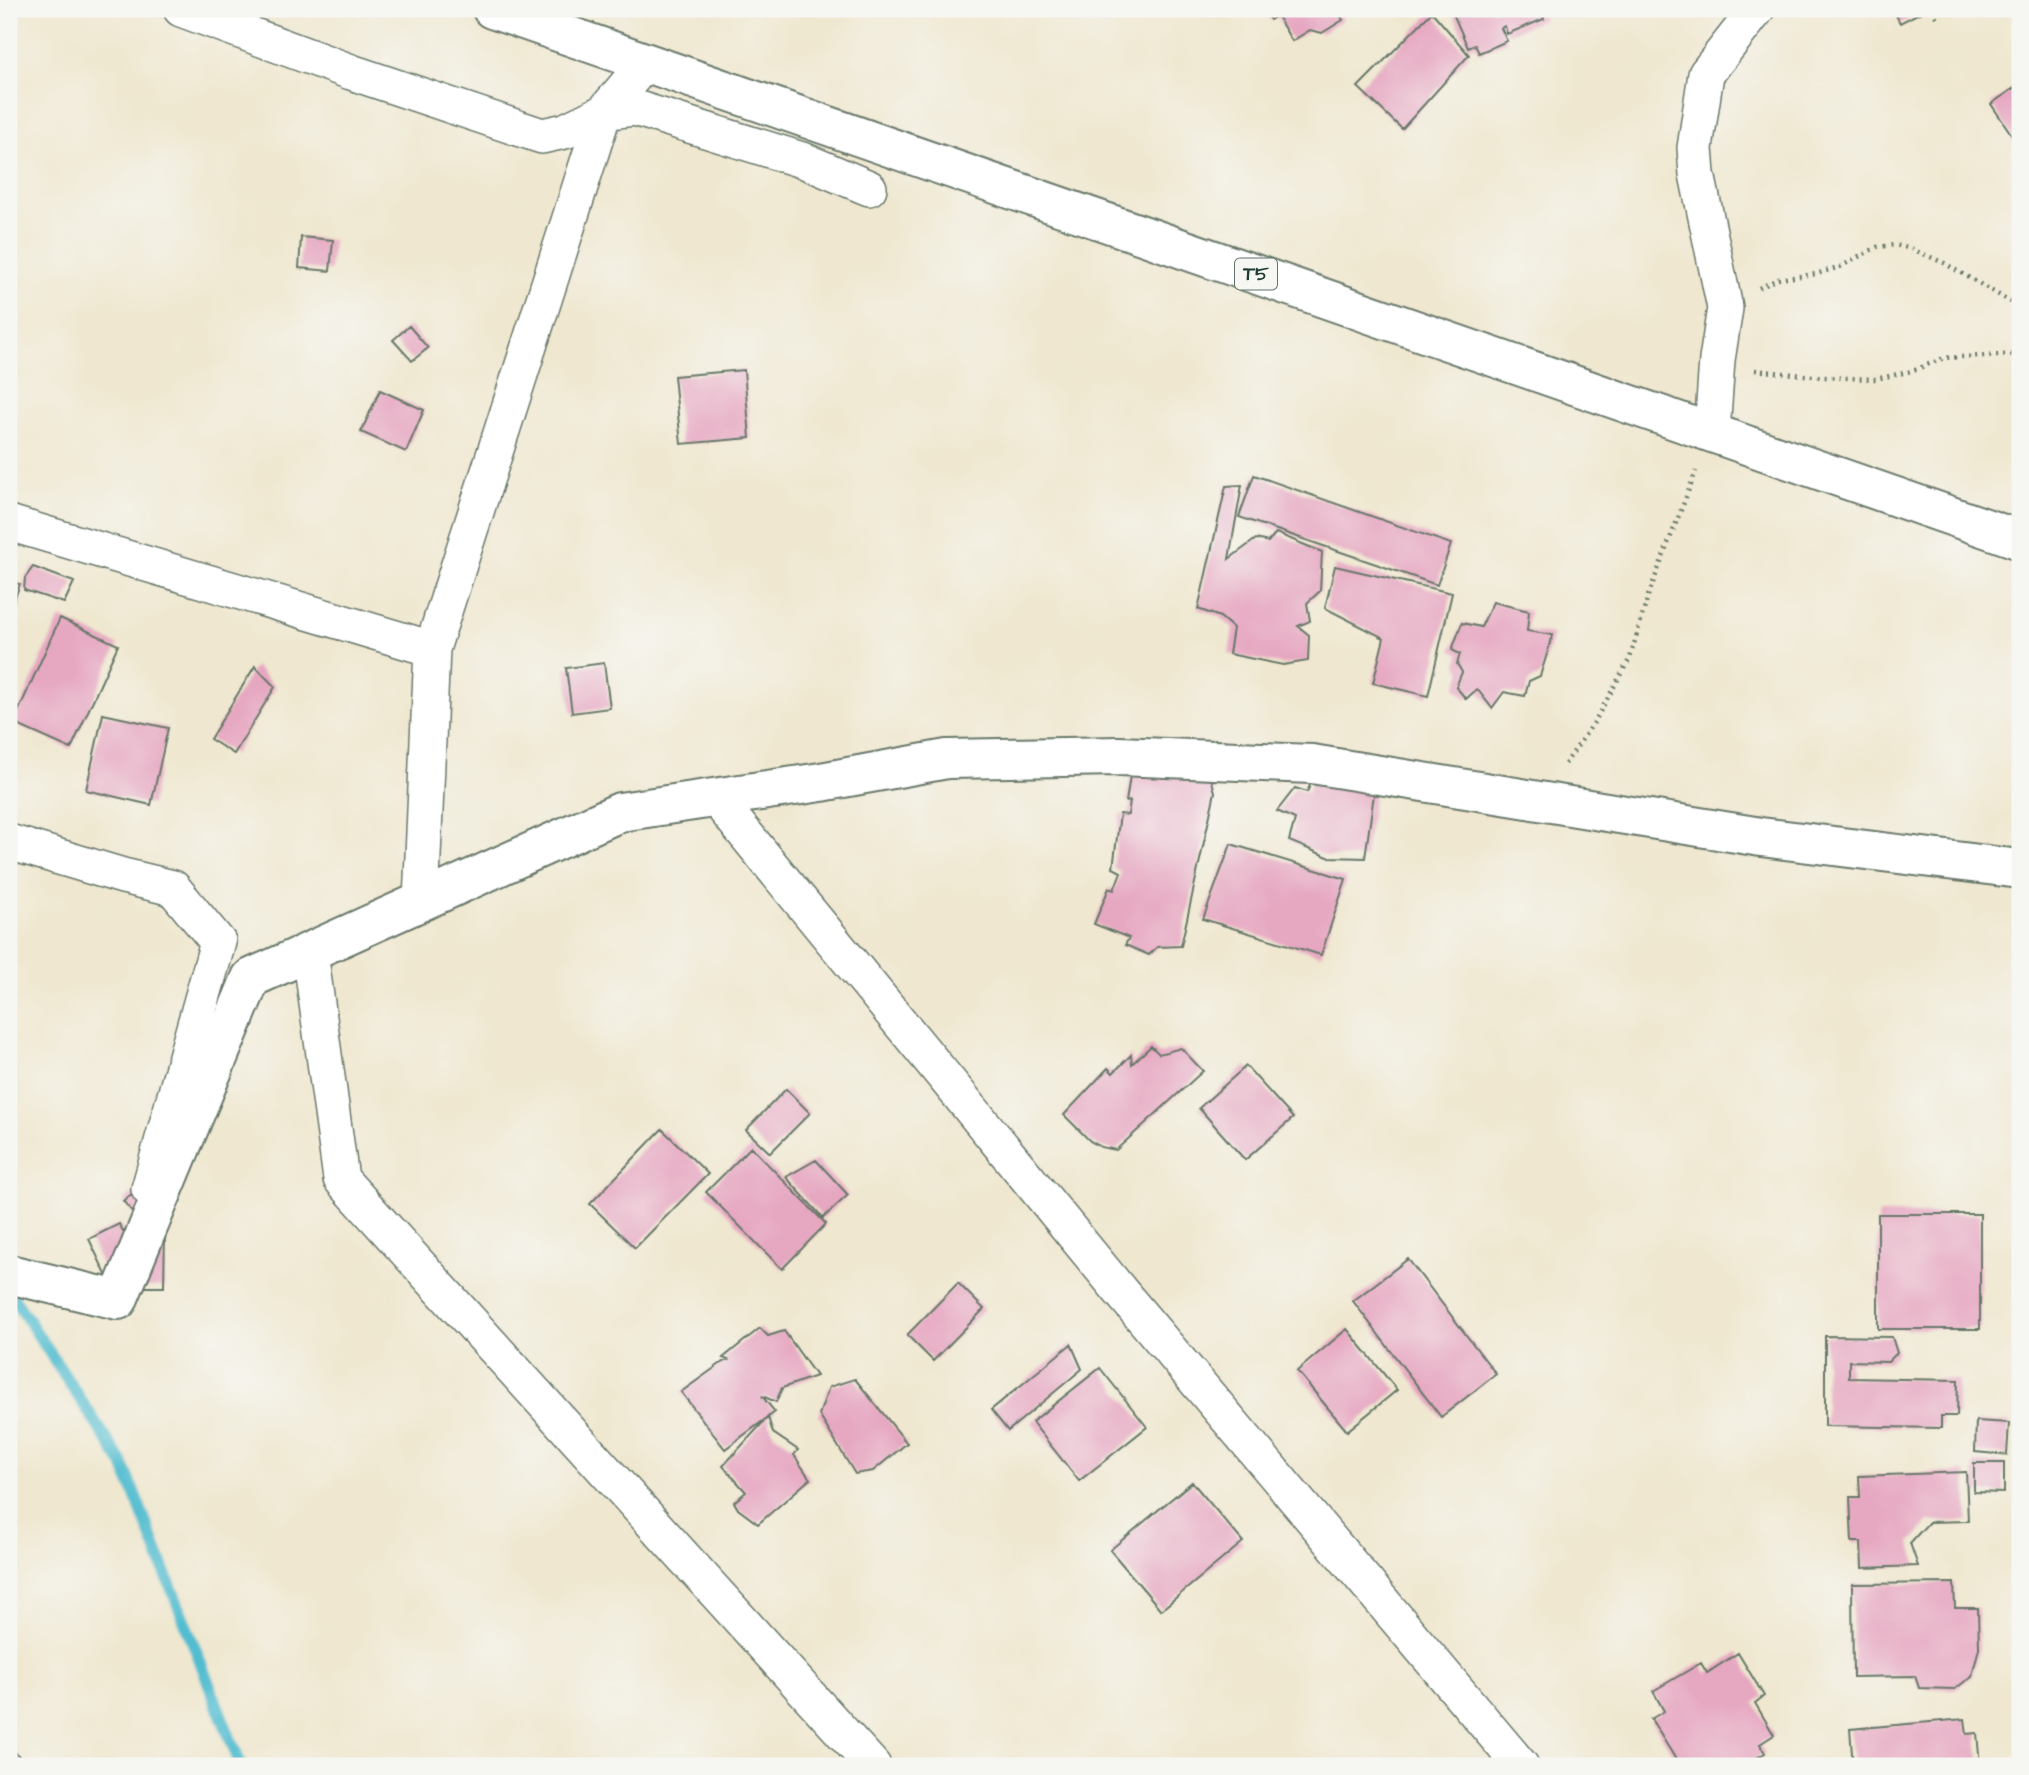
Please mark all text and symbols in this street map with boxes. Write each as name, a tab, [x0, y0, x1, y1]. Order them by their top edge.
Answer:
road number: T5	[1235, 258, 1277, 290]

